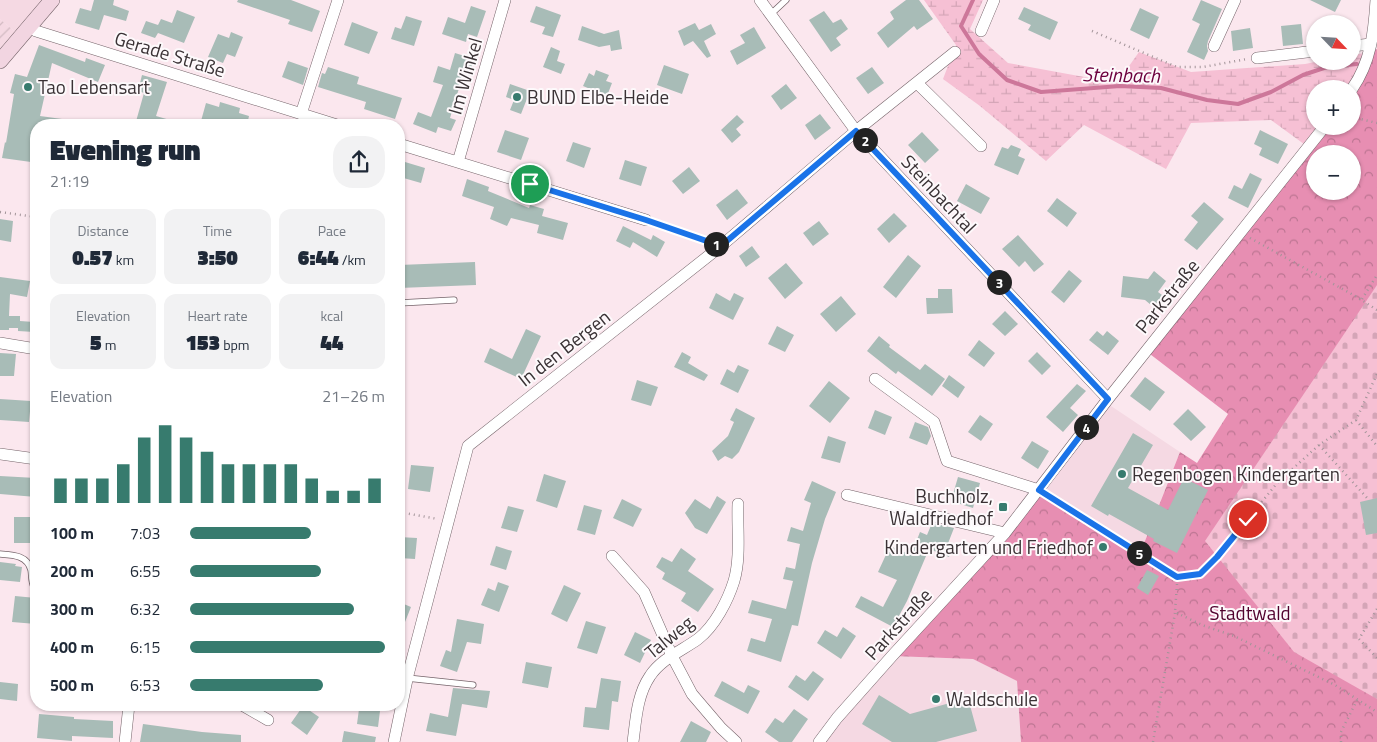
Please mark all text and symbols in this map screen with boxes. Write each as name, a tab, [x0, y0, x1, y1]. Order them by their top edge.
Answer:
north arrow	[1306, 15, 1361, 70]
map controls	[1306, 15, 1361, 200]
street label: Gerade Straße	[111, 23, 229, 84]
street label: Im Winkel	[440, 34, 489, 118]
water label: Steinbach	[1082, 58, 1161, 91]
place label: Tao Lebensart	[38, 72, 150, 101]
button: +	[1306, 80, 1361, 135]
marker: Tao Lebensart	[22, 81, 34, 93]
place label: BUND Elbe-Heide	[527, 82, 669, 111]
marker: BUND Elbe-Heide	[511, 91, 523, 103]
text: Evening run	[50, 128, 201, 171]
pin: 2	[852, 128, 878, 152]
text: 2	[862, 130, 869, 151]
button: share	[333, 136, 385, 188]
button: −	[1306, 145, 1361, 200]
street label: Steinbachtal	[895, 147, 984, 240]
pin	[509, 163, 551, 205]
text: 21:19	[50, 169, 89, 193]
icon: arrive	[516, 170, 544, 198]
text: Distance	[78, 220, 129, 241]
text: Time	[203, 220, 232, 241]
text: Pace	[318, 220, 346, 241]
pin: 1	[704, 232, 728, 256]
text: 1	[713, 234, 720, 255]
text: 0.57	[72, 241, 113, 273]
text: 3:50	[197, 241, 238, 273]
text: 6:44	[298, 241, 339, 273]
text: km	[113, 249, 134, 270]
text: /km	[339, 249, 366, 270]
street label: Parkstraße	[1128, 252, 1206, 339]
pin: 3	[986, 270, 1012, 294]
text: 3	[996, 272, 1003, 293]
street label: In den Bergen	[511, 302, 616, 393]
text: Elevation	[76, 305, 130, 326]
text: Heart rate	[187, 305, 248, 326]
text: kcal	[320, 305, 343, 326]
text: 5	[90, 326, 102, 358]
text: 153	[185, 326, 220, 358]
text: 44	[320, 326, 343, 358]
text: m	[102, 334, 116, 355]
text: bpm	[220, 334, 250, 355]
text: Elevation	[50, 384, 112, 408]
text: 21–26 m	[322, 384, 385, 408]
pin: 4	[1074, 414, 1098, 440]
text: 4	[1083, 417, 1090, 438]
place label: Regenbogen Kindergarten	[1132, 459, 1340, 488]
marker: Regenbogen Kindergarten	[1116, 468, 1128, 480]
place label: Buchholz, Waldfriedhof	[889, 481, 994, 532]
pin	[1227, 498, 1269, 540]
marker: Buchholz, Waldfriedhof	[997, 501, 1009, 513]
icon: check	[1234, 505, 1262, 533]
text: 100 m	[50, 521, 94, 545]
text: 7:03	[130, 521, 160, 545]
place label: Kindergarten und Friedhof	[884, 532, 1094, 561]
pin: 5	[1126, 540, 1152, 566]
marker: Kindergarten und Friedhof	[1097, 541, 1109, 553]
text: 5	[1136, 543, 1143, 564]
text: 200 m	[50, 559, 94, 583]
text: 6:55	[130, 559, 160, 583]
street label: Parkstraße	[857, 581, 938, 666]
text: 300 m	[50, 597, 94, 621]
text: 6:32	[130, 597, 160, 621]
park label: Stadtwald	[1209, 598, 1291, 627]
street label: Talweg	[638, 608, 700, 665]
text: 400 m	[50, 635, 94, 659]
text: 6:15	[130, 635, 160, 659]
text: 500 m	[50, 673, 94, 697]
text: 6:53	[130, 673, 160, 697]
place label: Waldschule	[946, 684, 1038, 713]
marker: Waldschule	[930, 693, 942, 705]

